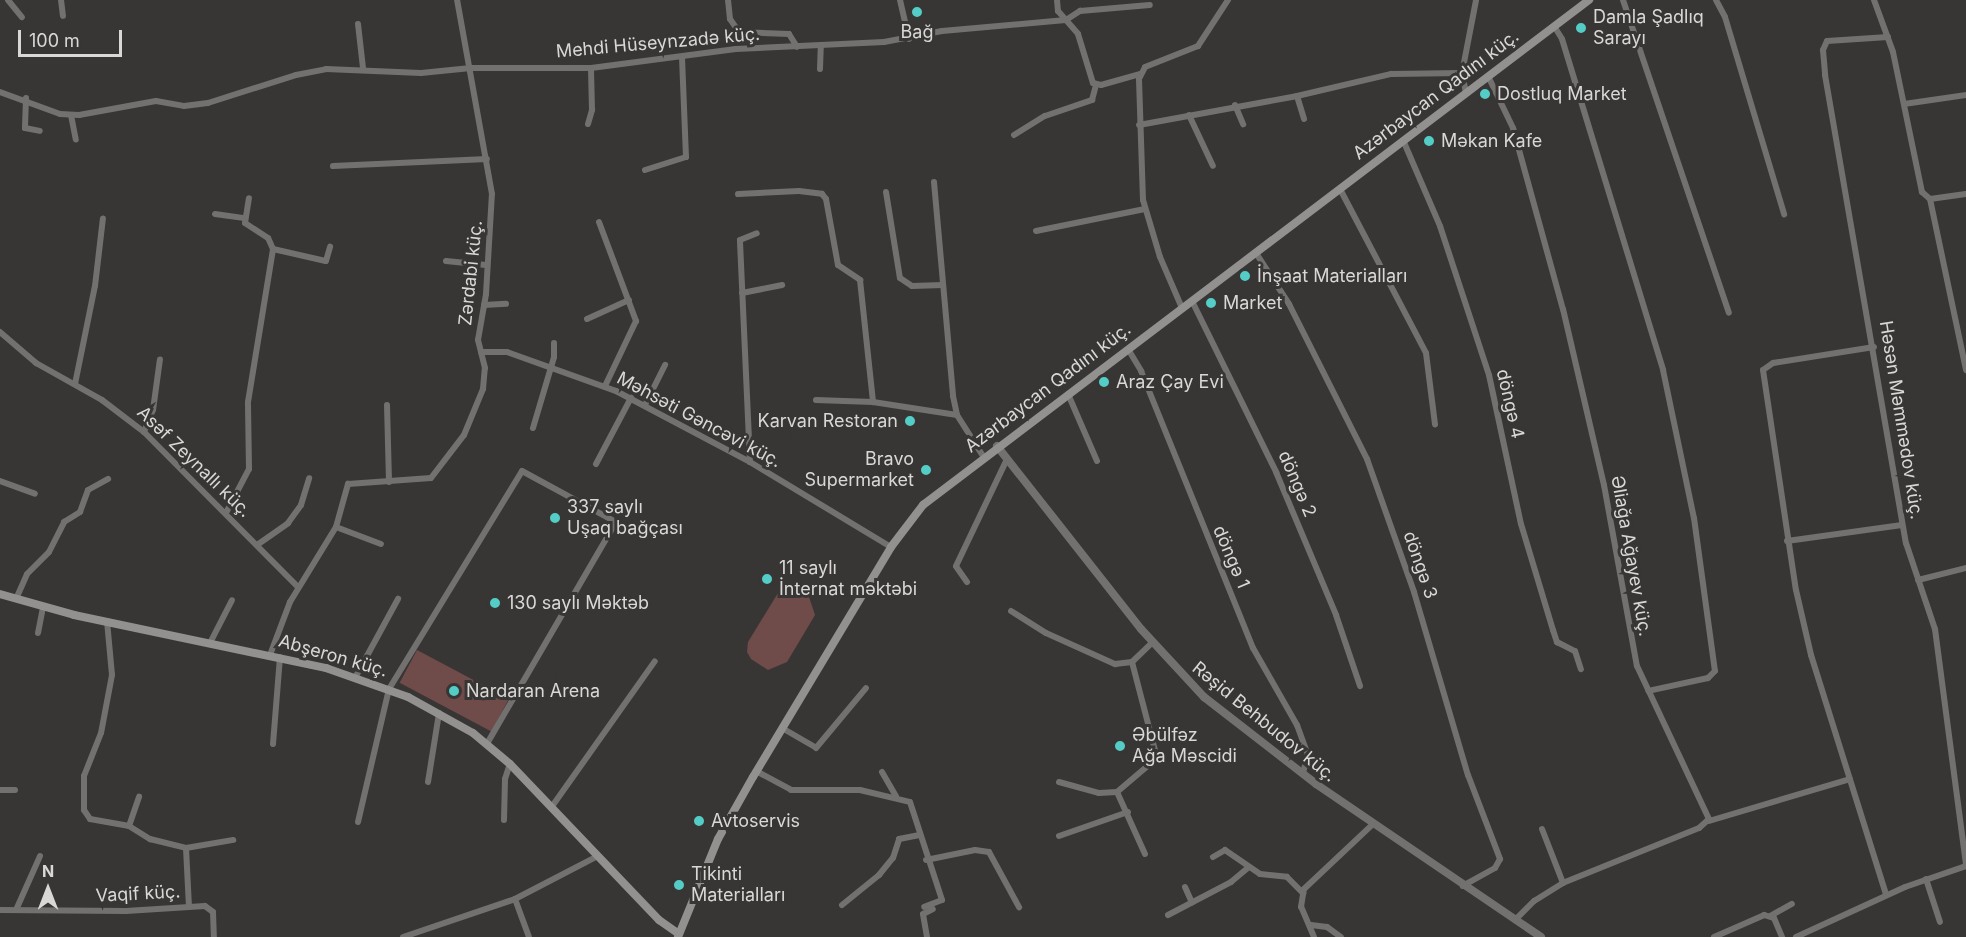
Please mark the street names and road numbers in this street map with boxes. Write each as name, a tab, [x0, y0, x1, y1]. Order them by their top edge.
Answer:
street label: Mehdi Hüseynzadə küç.	[555, 23, 761, 63]
street label: Azərbaycan Qadını küç.	[1349, 26, 1523, 164]
street label: Zərdabi küç.	[455, 219, 487, 327]
street label: Azərbaycan Qadını küç.	[961, 319, 1135, 457]
street label: Həsən Məmmədov küç.	[1875, 319, 1927, 521]
street label: Məhsəti Gəncəvi küç.	[613, 367, 785, 473]
street label: döngə 4	[1492, 367, 1528, 441]
street label: Asəf Zeynallı küç.	[132, 402, 256, 522]
street label: döngə 2	[1273, 448, 1321, 520]
street label: Əliağa Ağayev küç.	[1606, 474, 1656, 638]
street label: döngə 1	[1208, 522, 1254, 592]
street label: döngə 3	[1398, 528, 1442, 602]
street label: Abşeron küç.	[276, 630, 390, 682]
street label: Rəşid Behbudov küç.	[1188, 657, 1340, 787]
street label: Vaqif küç.	[95, 881, 181, 907]

